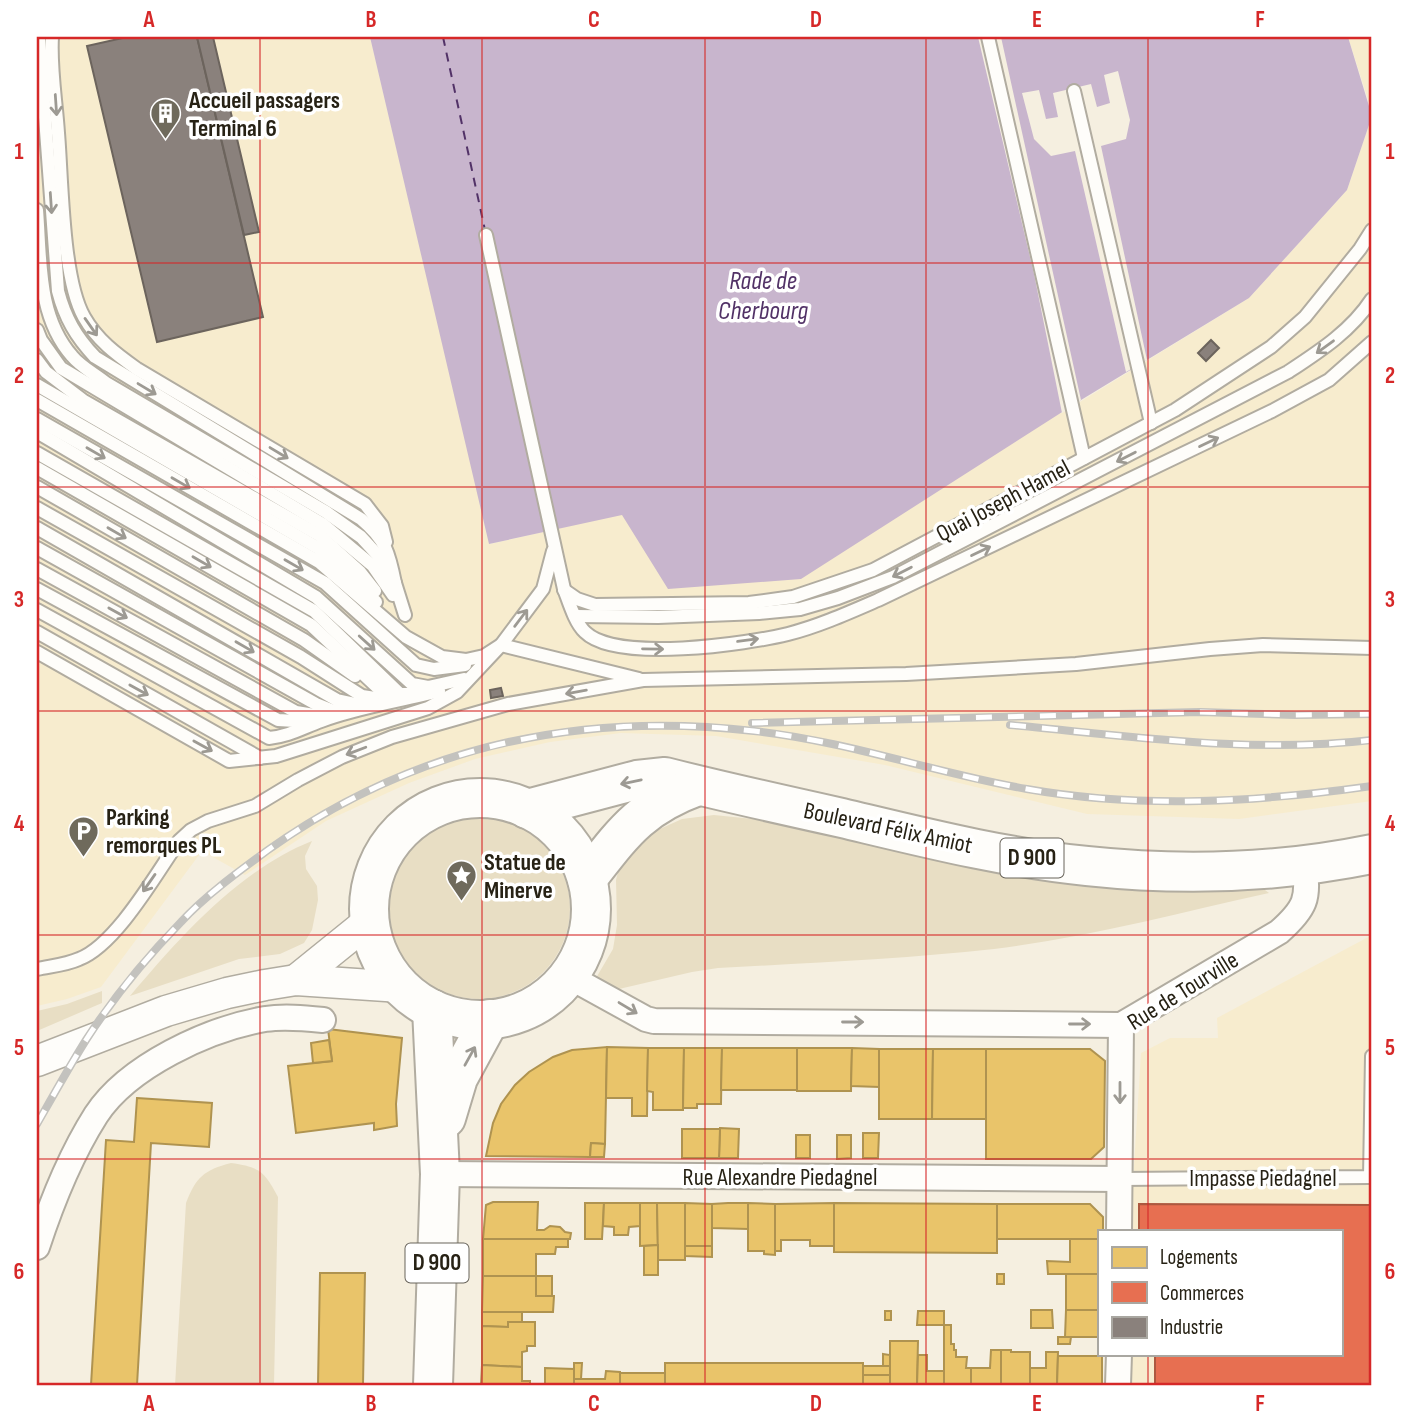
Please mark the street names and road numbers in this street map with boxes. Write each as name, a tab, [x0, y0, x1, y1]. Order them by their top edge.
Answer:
street label: Quai Joseph Hamel	[931, 454, 1075, 548]
street label: Boulevard Félix Amiot	[801, 796, 975, 860]
road number: D 900	[1000, 838, 1064, 878]
street label: Rue de Tourville	[1122, 945, 1244, 1037]
street label: Rue Alexandre Piedagnel	[683, 1163, 877, 1192]
street label: Impasse Piedagnel	[1189, 1164, 1337, 1193]
road number: D 900	[406, 1244, 468, 1282]

